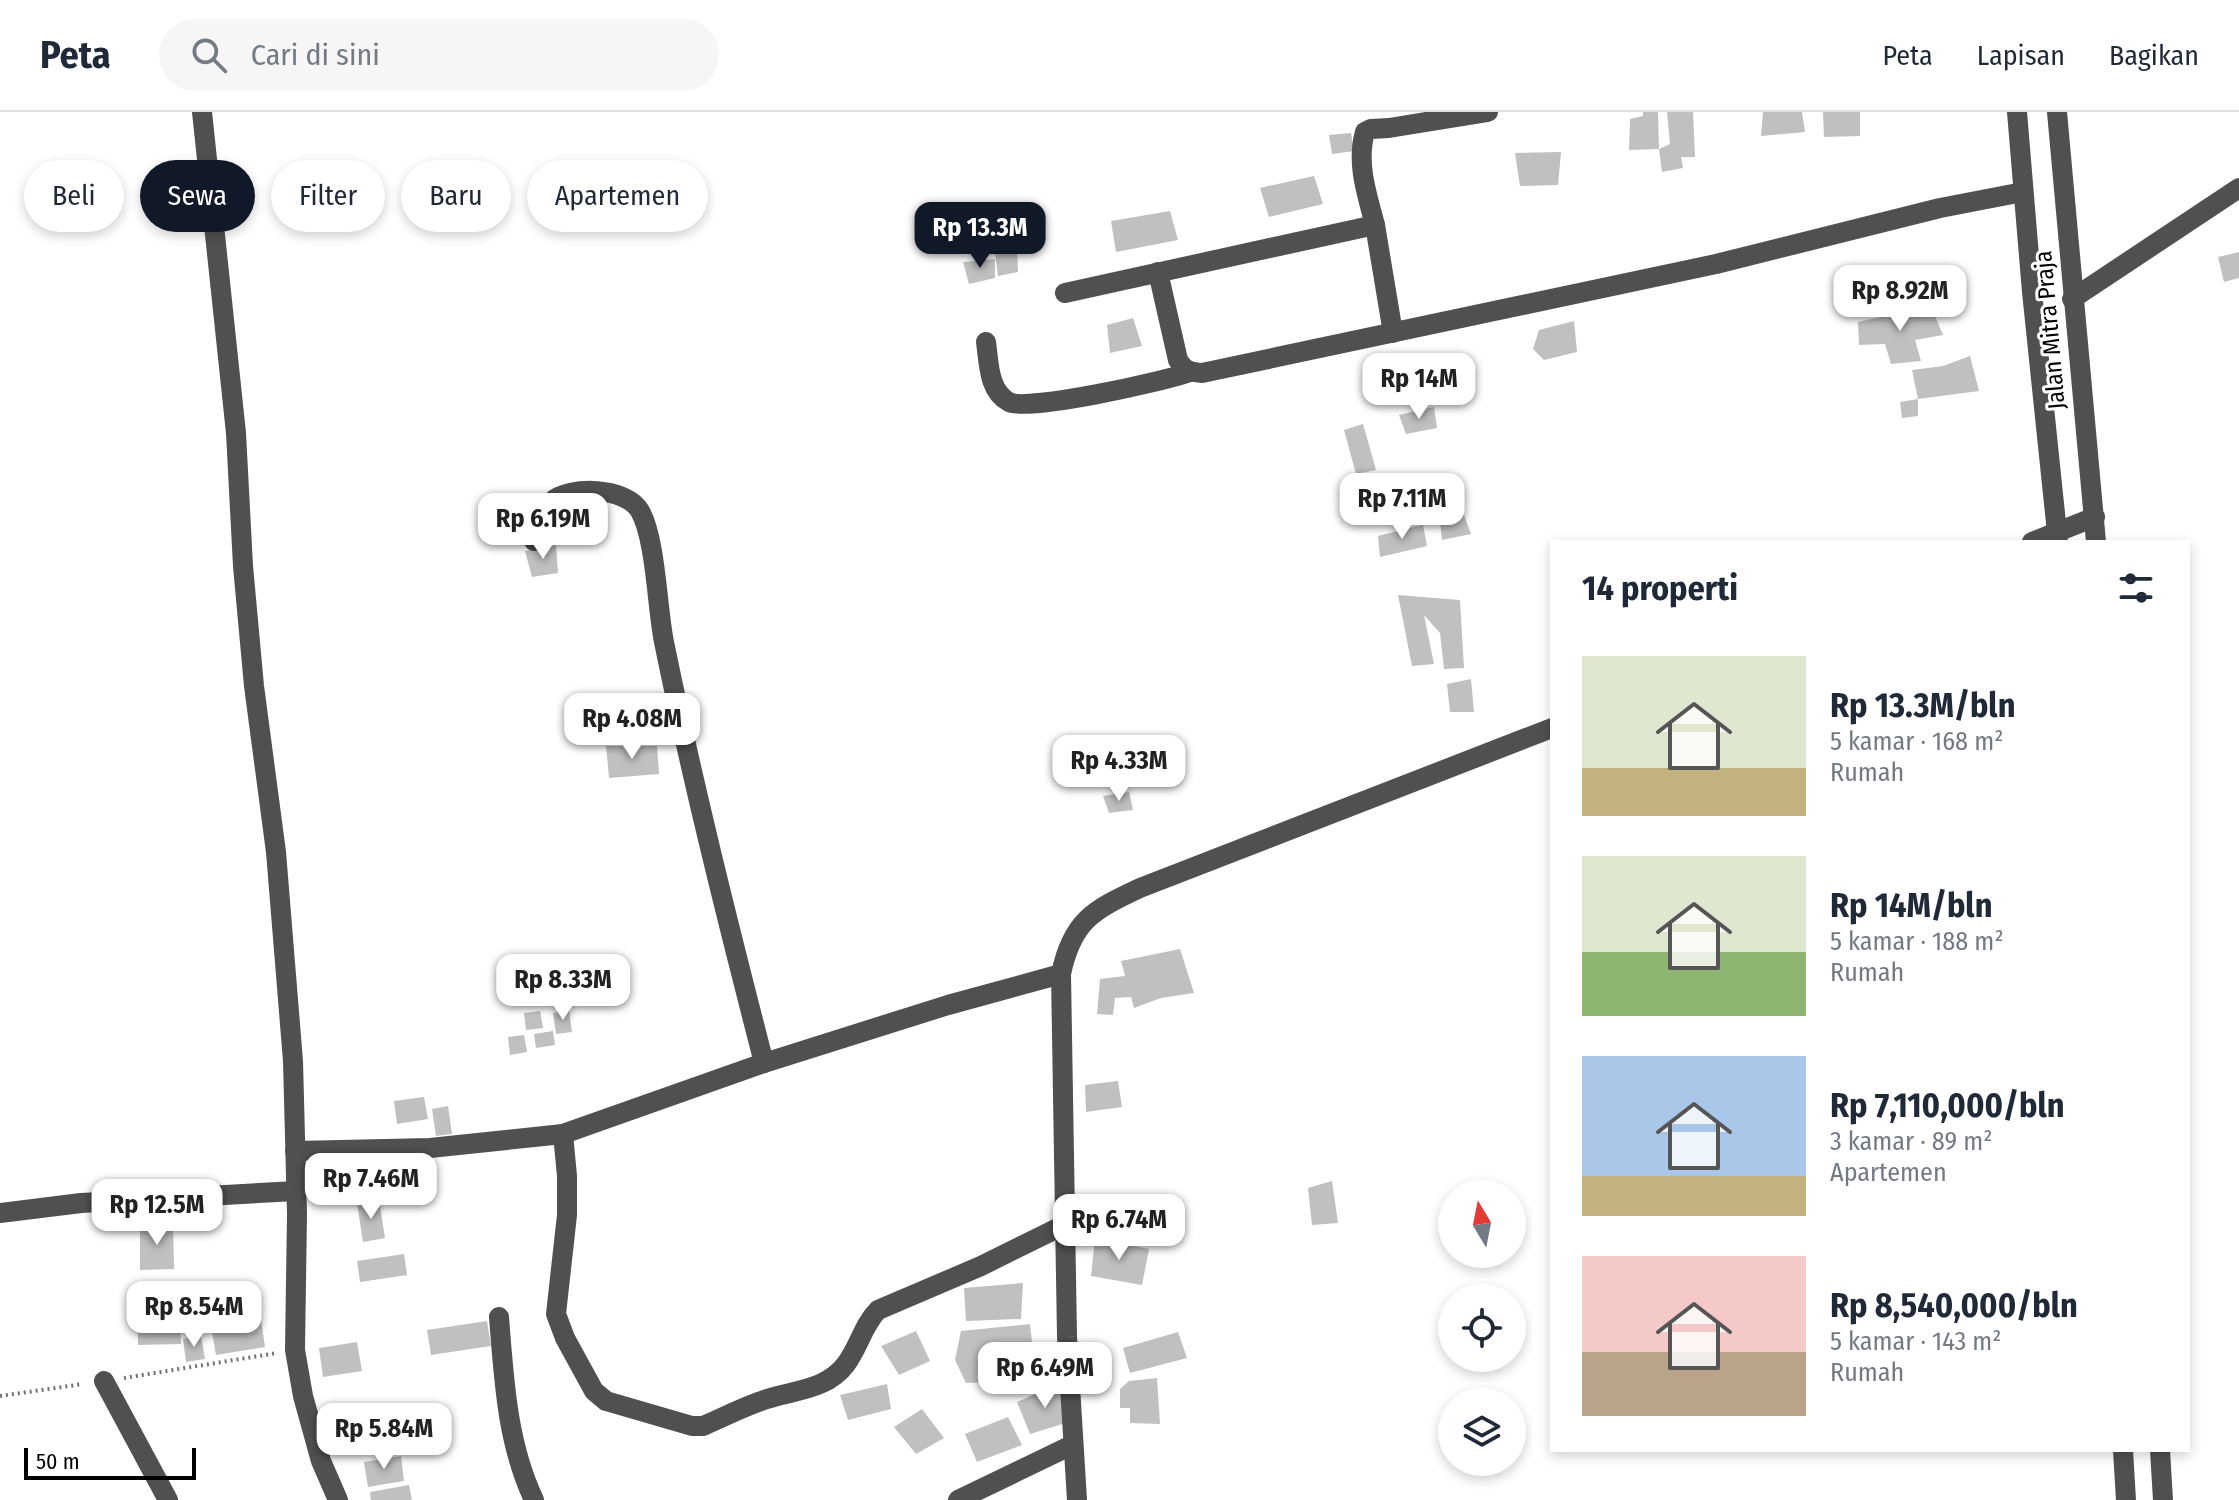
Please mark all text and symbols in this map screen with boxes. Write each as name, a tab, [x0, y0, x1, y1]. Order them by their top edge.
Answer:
search box	[159, 19, 719, 91]
text: Peta	[40, 32, 111, 78]
icon: search	[187, 33, 231, 77]
text: Cari di sini	[251, 37, 380, 73]
text: Peta	[1882, 39, 1933, 72]
text: Lapisan	[1977, 39, 2065, 72]
text: Bagikan	[2109, 39, 2199, 72]
chip: Beli	[24, 160, 124, 232]
chip: Sewa	[140, 160, 255, 232]
chip: Filter	[271, 160, 385, 232]
chip: Baru	[401, 160, 511, 232]
chip: Apartemen	[527, 160, 708, 232]
pin: Rp 13.3M	[897, 202, 1063, 270]
text: Rp 13.3M	[933, 212, 1027, 243]
street label: Jalan Mitra Praja	[2029, 249, 2071, 411]
pin: Rp 8.92M	[1817, 265, 1983, 333]
text: Rp 8.92M	[1851, 275, 1949, 306]
pin: Rp 14M	[1354, 353, 1484, 421]
text: Rp 14M	[1380, 363, 1458, 394]
pin: Rp 7.11M	[1319, 473, 1485, 541]
text: Rp 7.11M	[1358, 483, 1446, 514]
pin: Rp 6.19M	[460, 493, 626, 561]
text: Rp 6.19M	[496, 503, 590, 534]
icon: filters	[2114, 566, 2158, 610]
text: 14 properti	[1582, 568, 1738, 609]
text: Rp 13.3M/bln	[1830, 685, 2015, 726]
icon: home	[1646, 688, 1742, 784]
pin: Rp 4.08M	[549, 693, 715, 761]
text: Rp 4.08M	[582, 703, 682, 734]
text: 5 kamar · 168 m²	[1830, 726, 2003, 757]
pin: Rp 4.33M	[1036, 735, 1202, 803]
text: Rp 4.33M	[1070, 745, 1168, 776]
text: Rumah	[1830, 757, 1904, 788]
text: Rp 14M/bln	[1830, 885, 1992, 926]
icon: home	[1646, 888, 1742, 984]
text: 5 kamar · 188 m²	[1830, 926, 2004, 957]
pin: Rp 8.33M	[480, 954, 646, 1022]
text: Rumah	[1830, 957, 1904, 988]
text: Rp 8.33M	[514, 964, 612, 995]
text: Rp 7,110,000/bln	[1830, 1085, 2065, 1126]
icon: home	[1646, 1088, 1742, 1184]
text: 3 kamar · 89 m²	[1830, 1126, 1993, 1157]
pin: Rp 7.46M	[288, 1153, 454, 1221]
text: Apartemen	[1830, 1157, 1947, 1188]
text: Rp 7.46M	[323, 1163, 419, 1194]
pin: Rp 12.5M	[74, 1179, 240, 1247]
north arrow	[1438, 1180, 1526, 1268]
map controls	[1438, 1180, 1526, 1476]
text: Rp 12.5M	[110, 1189, 204, 1220]
pin: Rp 6.74M	[1036, 1194, 1202, 1262]
text: Rp 6.74M	[1071, 1204, 1167, 1235]
pin: Rp 8.54M	[111, 1281, 277, 1349]
button: locate	[1438, 1284, 1526, 1372]
text: Rp 8,540,000/bln	[1830, 1285, 2078, 1326]
icon: home	[1646, 1288, 1742, 1384]
text: Rp 8.54M	[145, 1291, 243, 1322]
text: 5 kamar · 143 m²	[1830, 1326, 2002, 1357]
pin: Rp 6.49M	[962, 1342, 1128, 1410]
text: Rp 6.49M	[996, 1352, 1094, 1383]
text: Rumah	[1830, 1357, 1904, 1388]
button: layers	[1438, 1388, 1526, 1476]
pin: Rp 5.84M	[301, 1403, 467, 1471]
text: Rp 5.84M	[335, 1413, 433, 1444]
scale bar	[24, 1444, 196, 1480]
text: 50 m	[36, 1448, 80, 1475]

